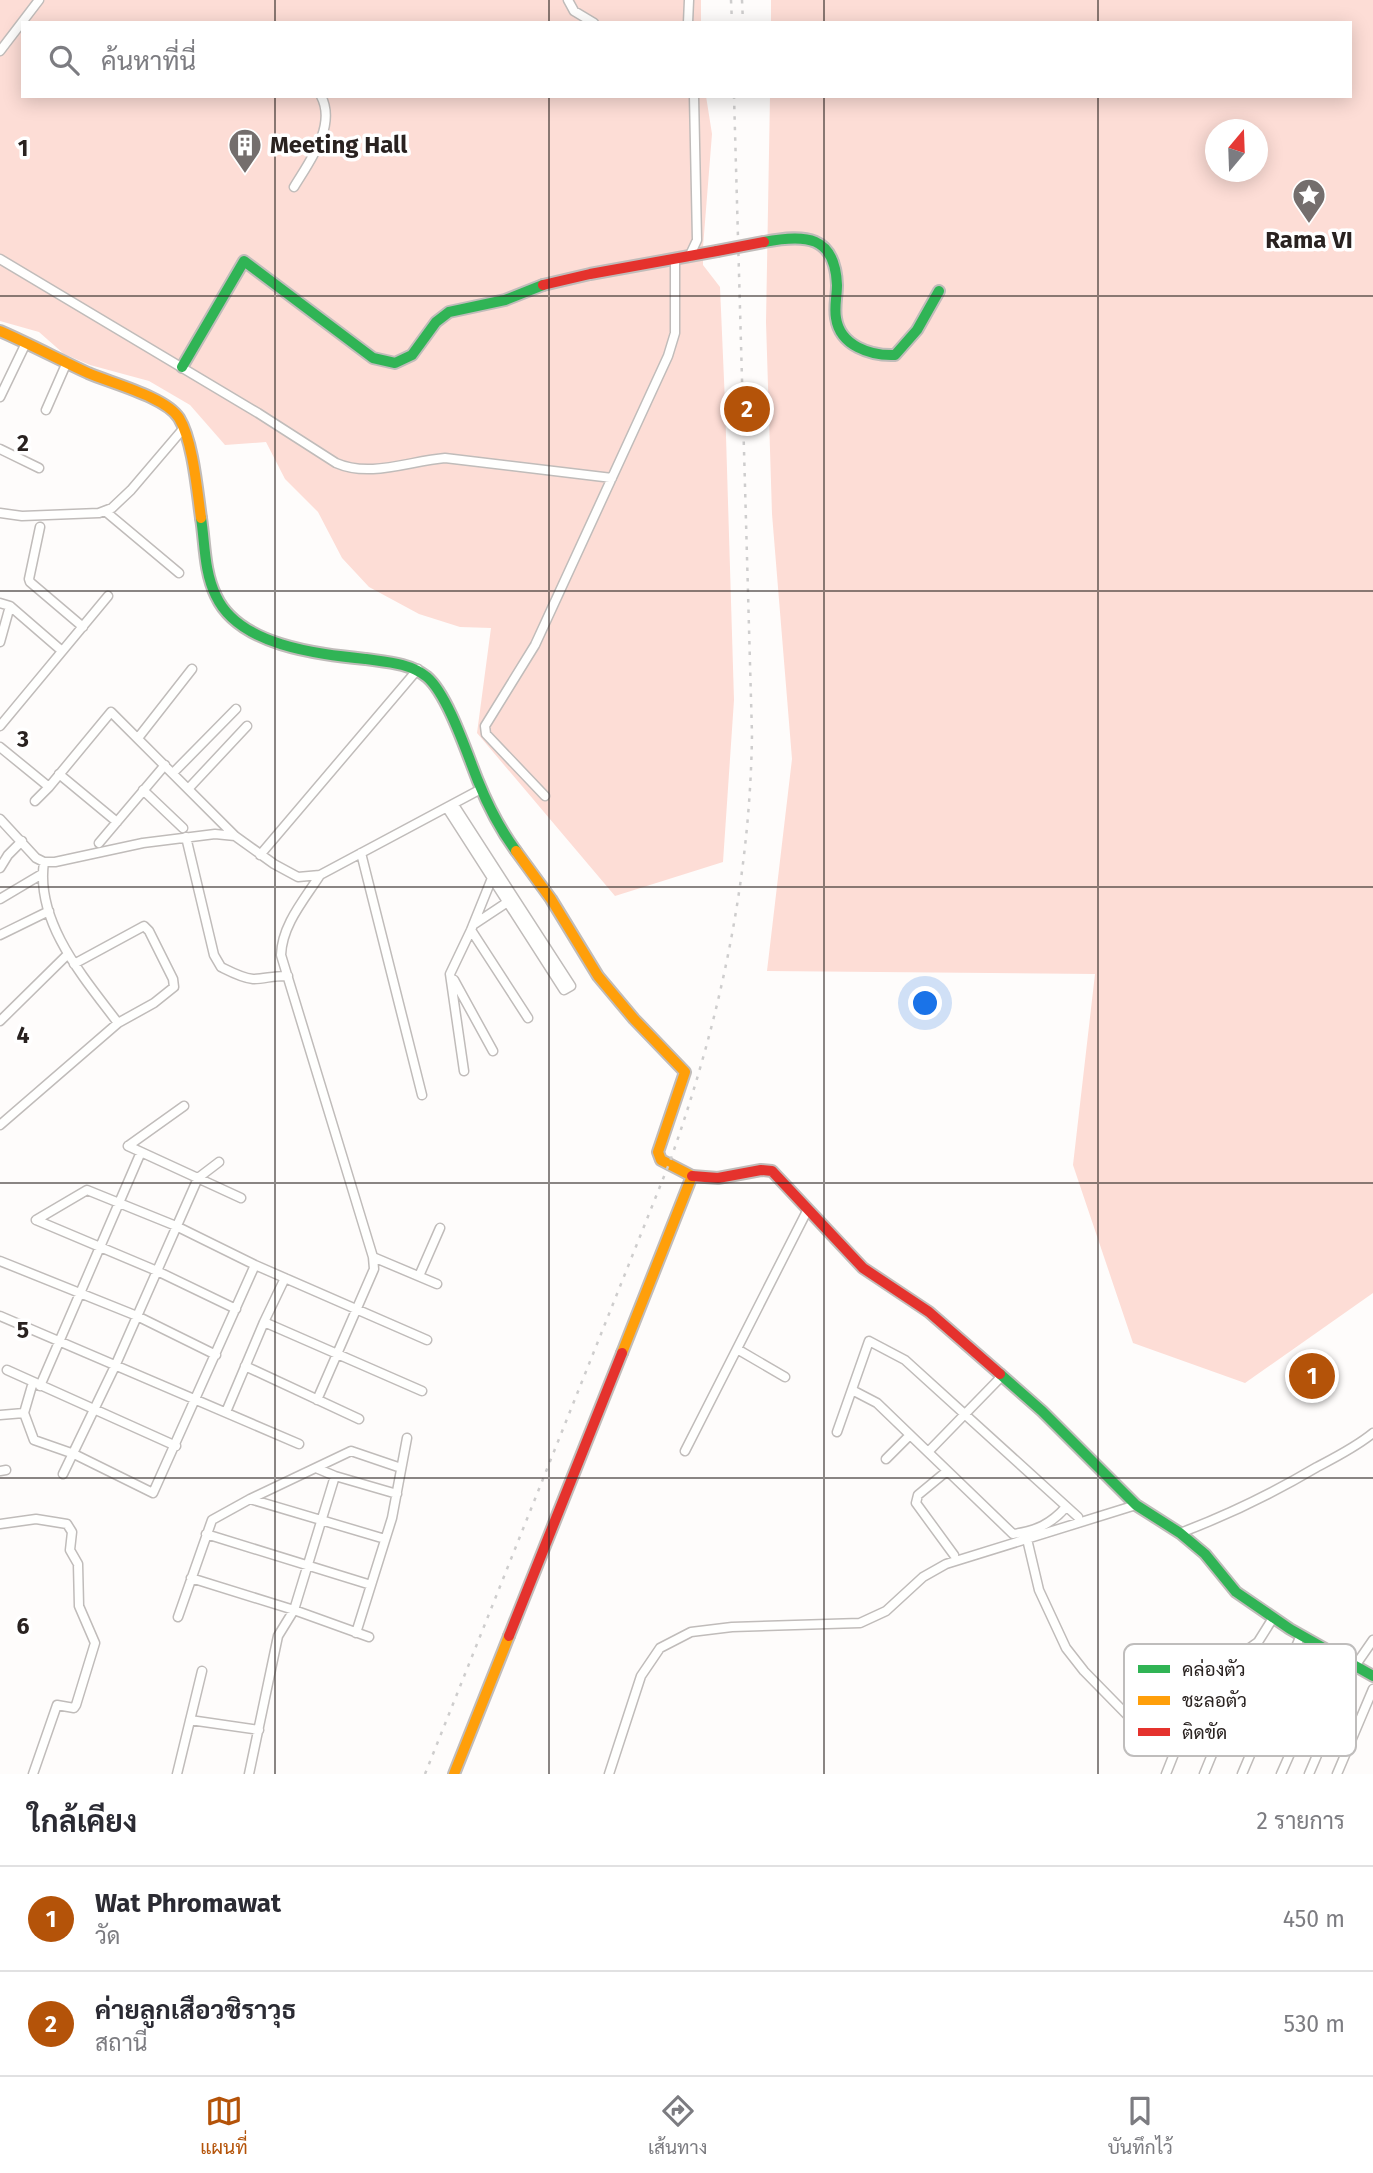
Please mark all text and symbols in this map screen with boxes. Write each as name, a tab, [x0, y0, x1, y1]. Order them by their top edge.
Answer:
search box	[21, 21, 1352, 98]
icon: search	[45, 41, 83, 79]
text: ค้นหาที่นี่	[101, 46, 196, 77]
north arrow	[1205, 119, 1268, 182]
building icon: Meeting Hall	[226, 126, 264, 175]
place label: Meeting Hall	[270, 131, 408, 159]
text: 1	[18, 134, 28, 162]
place icon: Rama VI	[1290, 176, 1328, 225]
place label: Rama VI	[1265, 226, 1353, 254]
pin: 2	[724, 383, 770, 435]
text: 2	[17, 429, 29, 457]
text: 3	[16, 725, 29, 753]
your location	[908, 986, 942, 1020]
text: 4	[17, 1021, 30, 1049]
text: 5	[17, 1316, 29, 1344]
pin: 1	[1289, 1350, 1335, 1402]
text: 6	[17, 1612, 30, 1640]
legend	[1124, 1644, 1356, 1756]
text: คล่องตัว	[1182, 1658, 1246, 1681]
text: ชะลอตัว	[1182, 1689, 1247, 1712]
text: ติดขัด	[1182, 1721, 1227, 1744]
text: ใกล้เคียง	[28, 1804, 137, 1840]
text: 2 รายการ	[1257, 1807, 1345, 1835]
text: Wat Phromawat	[95, 1888, 281, 1919]
text: 1	[46, 1905, 56, 1933]
text: 450 m	[1283, 1905, 1345, 1933]
text: วัด	[95, 1922, 120, 1950]
text: ค่ายลูกเสือวชิราวุธ	[95, 1995, 297, 2026]
text: 2	[45, 2010, 57, 2038]
text: 530 m	[1284, 2010, 1345, 2038]
text: สถานี	[95, 2029, 148, 2057]
tab: แผนที่	[200, 2092, 248, 2159]
tab: เส้นทาง	[648, 2092, 707, 2159]
tab: บันทึกไว้	[1108, 2092, 1173, 2159]

